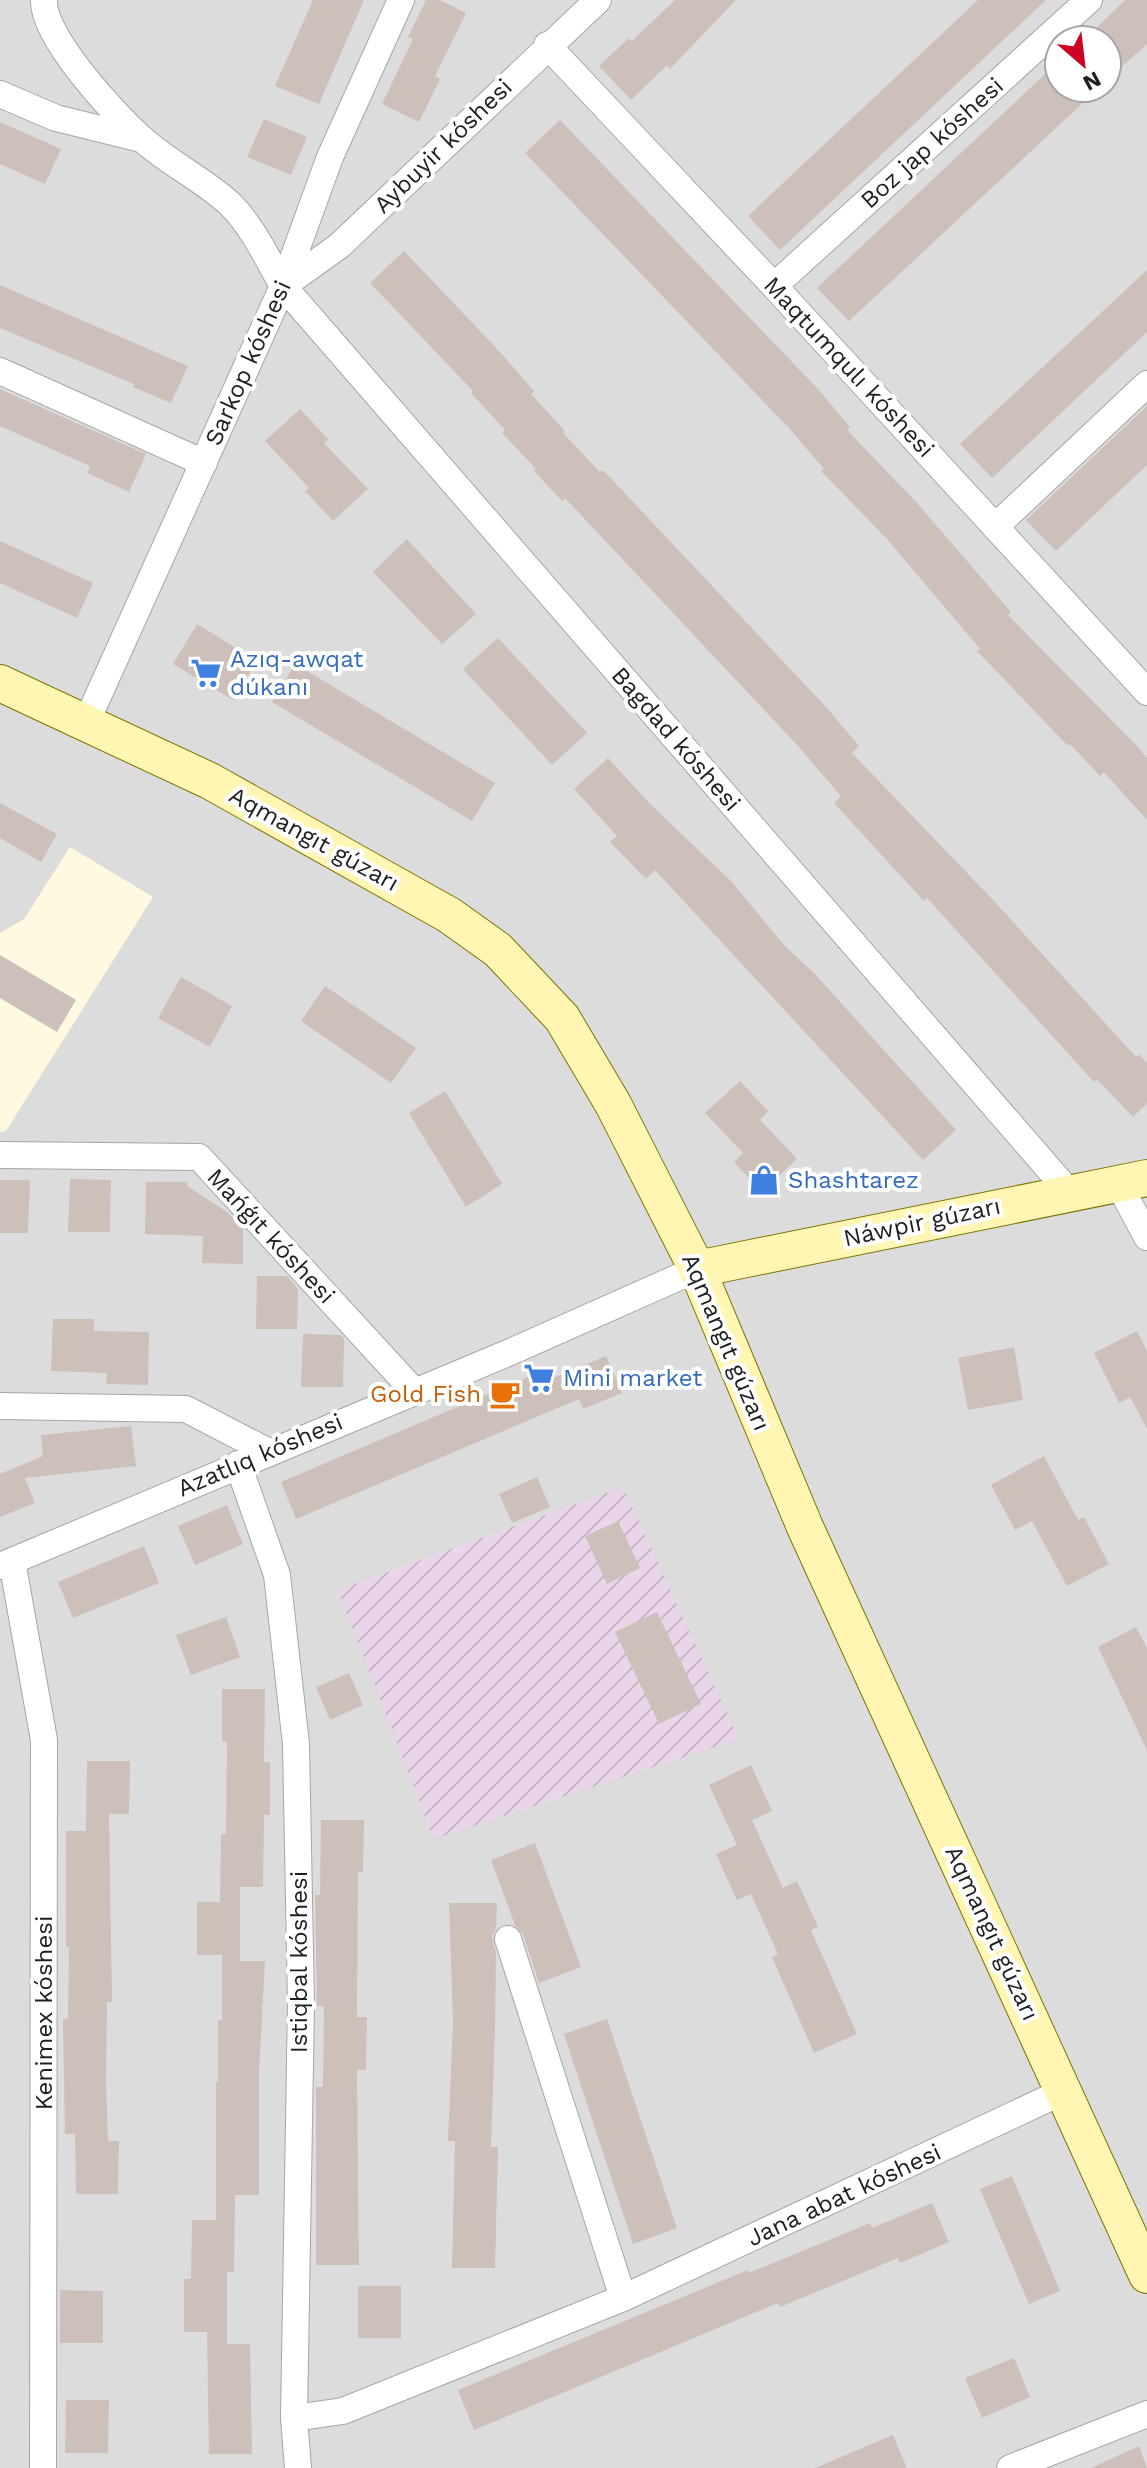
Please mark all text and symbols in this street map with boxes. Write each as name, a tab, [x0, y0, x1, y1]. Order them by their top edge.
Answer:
north arrow	[1043, 24, 1123, 104]
text: N	[1079, 66, 1105, 96]
street label: Boz jap kóshesi	[855, 72, 1009, 214]
street label: Aybuyir kóshesi	[368, 73, 518, 219]
street label: Maqtumqulı kóshesi	[758, 271, 940, 463]
street label: Sarkop kóshesi	[199, 276, 297, 450]
place label: Azıq-awqat dúkanı	[230, 645, 363, 701]
supermarket icon: Azıq-awqat dúkanı	[189, 656, 223, 690]
street label: Bagdad kóshesi	[606, 661, 746, 817]
street label: Aqmangıt gúzarı	[224, 781, 404, 897]
street label: Mańǵıt kóshesi	[201, 1163, 341, 1309]
shop icon: Shashtarez	[747, 1163, 781, 1197]
place label: Shashtarez	[788, 1166, 919, 1194]
street label: Náwpir gúzarı	[841, 1192, 1003, 1252]
street label: Aqmangıt gúzarı	[676, 1249, 776, 1435]
supermarket icon: Mini market	[522, 1361, 556, 1395]
place label: Mini market	[563, 1364, 702, 1392]
cafe icon: Gold Fish	[488, 1377, 522, 1411]
place label: Gold Fish	[370, 1380, 481, 1408]
street label: Azatlıq kóshesi	[173, 1408, 347, 1502]
street label: Aqmangıt gúzarı	[939, 1841, 1045, 2025]
street label: Istiqbal kóshesi	[285, 1871, 313, 2053]
street label: Kenimex kóshesi	[30, 1916, 58, 2110]
street label: Jana abat kóshesi	[743, 2138, 945, 2252]

